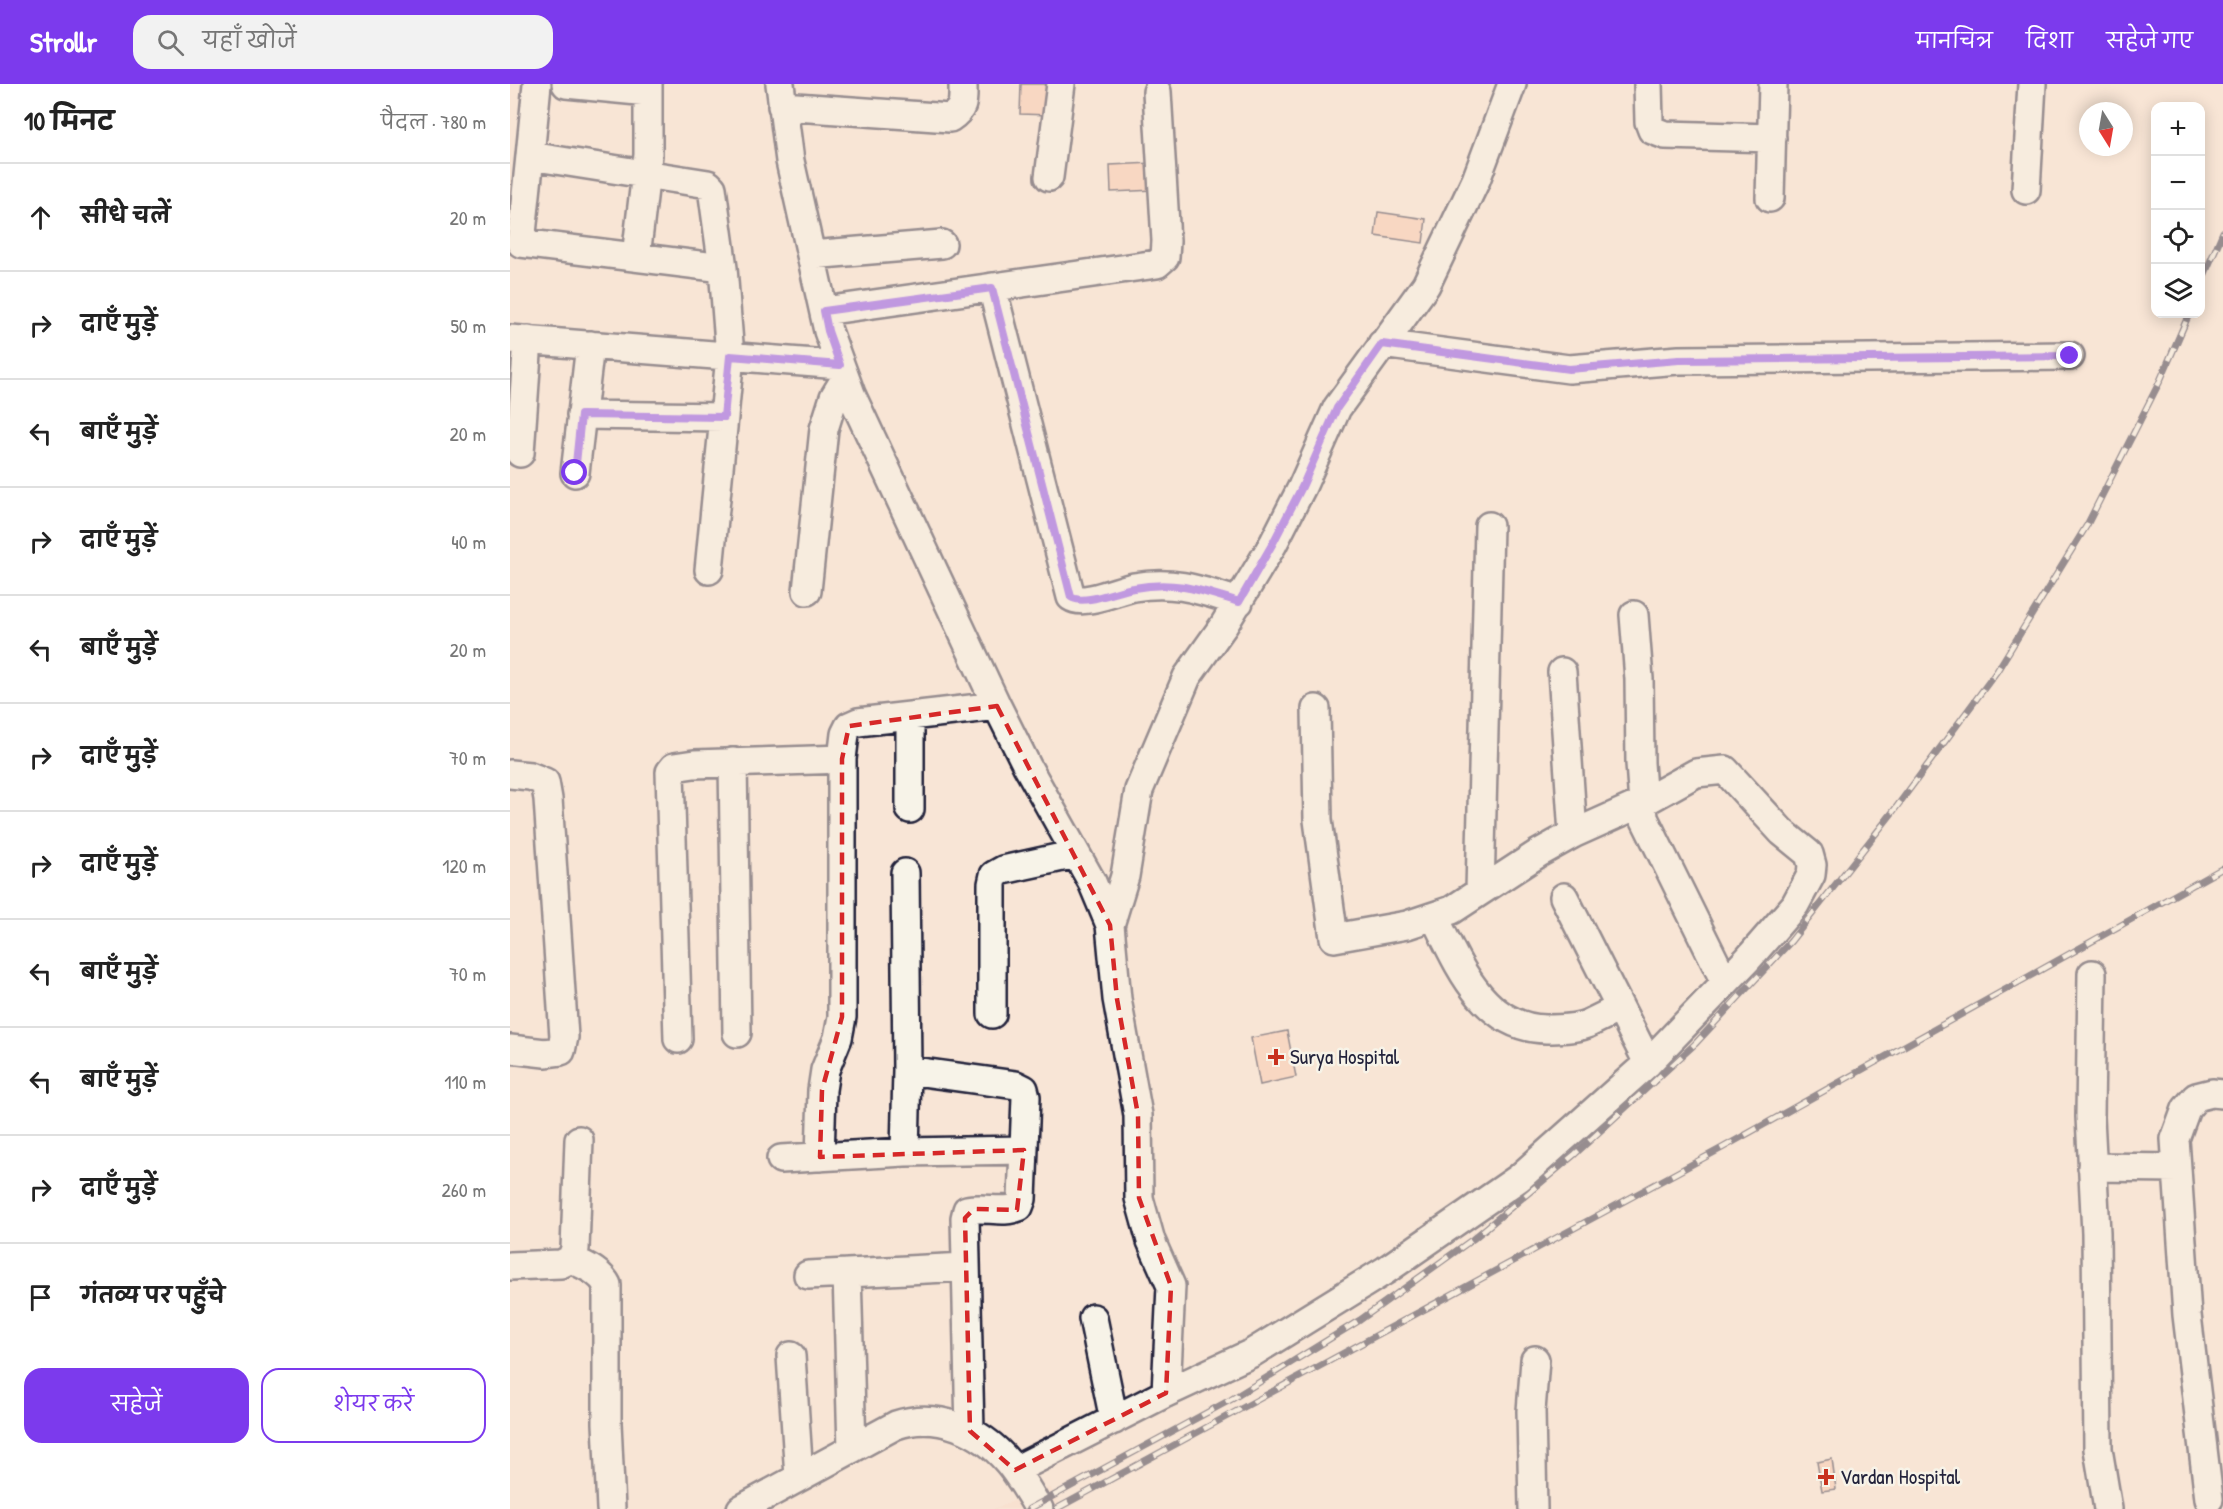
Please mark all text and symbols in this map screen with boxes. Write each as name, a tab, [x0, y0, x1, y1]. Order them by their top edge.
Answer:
search box	[133, 15, 553, 69]
text: Strollr	[30, 23, 97, 61]
text: यहाँ खोजें	[202, 25, 296, 55]
icon: search	[154, 26, 187, 59]
text: मानचित्र	[1916, 26, 1993, 55]
text: दिशा	[2026, 26, 2073, 55]
text: सहेजे गए	[2106, 26, 2193, 55]
north arrow	[2079, 102, 2133, 156]
map controls	[2151, 102, 2205, 318]
button: +	[2151, 102, 2205, 156]
text: 10 मिनट	[24, 103, 114, 138]
text: पैदल · 780 m	[381, 108, 486, 135]
button: −	[2151, 156, 2205, 210]
text: सीधे चलें	[81, 200, 171, 230]
icon: ahead	[24, 201, 57, 234]
text: 20 m	[449, 204, 486, 231]
button: locate	[2151, 210, 2205, 264]
button: layers	[2151, 264, 2205, 318]
text: दाएँ मुड़ें	[81, 308, 157, 338]
icon: right	[24, 309, 57, 342]
text: 50 m	[450, 312, 486, 339]
route end	[2056, 342, 2082, 368]
text: बाएँ मुड़ें	[81, 416, 158, 446]
icon: left	[24, 417, 57, 450]
text: 20 m	[449, 420, 486, 447]
route start	[561, 459, 587, 485]
text: दाएँ मुड़ें	[81, 524, 157, 554]
icon: right	[24, 525, 57, 558]
text: 40 m	[451, 528, 486, 555]
text: बाएँ मुड़ें	[81, 632, 158, 662]
icon: left	[24, 633, 57, 666]
text: 20 m	[449, 636, 486, 663]
text: दाएँ मुड़ें	[81, 740, 157, 770]
icon: right	[24, 741, 57, 774]
text: 70 m	[449, 744, 486, 771]
text: दाएँ मुड़ें	[81, 848, 157, 878]
icon: right	[24, 849, 57, 882]
text: 120 m	[442, 852, 486, 879]
text: बाएँ मुड़ें	[81, 956, 158, 986]
icon: left	[24, 957, 57, 990]
text: 70 m	[449, 960, 486, 987]
place label: Surya Hospital	[1290, 1042, 1400, 1071]
marker: Surya Hospital	[1267, 1048, 1285, 1066]
text: बाएँ मुड़ें	[81, 1064, 158, 1094]
icon: left	[24, 1065, 57, 1098]
text: 110 m	[444, 1068, 486, 1095]
text: दाएँ मुड़ें	[81, 1172, 157, 1202]
icon: right	[24, 1173, 57, 1206]
text: 260 m	[442, 1176, 486, 1203]
text: गंतव्य पर पहुँचे	[81, 1280, 225, 1310]
icon: arrive	[24, 1281, 57, 1314]
button: सहेजें	[24, 1368, 249, 1443]
button: शेयर करें	[261, 1368, 486, 1443]
place label: Vardan Hospital	[1840, 1462, 1960, 1491]
marker: Vardan Hospital	[1817, 1468, 1835, 1486]

